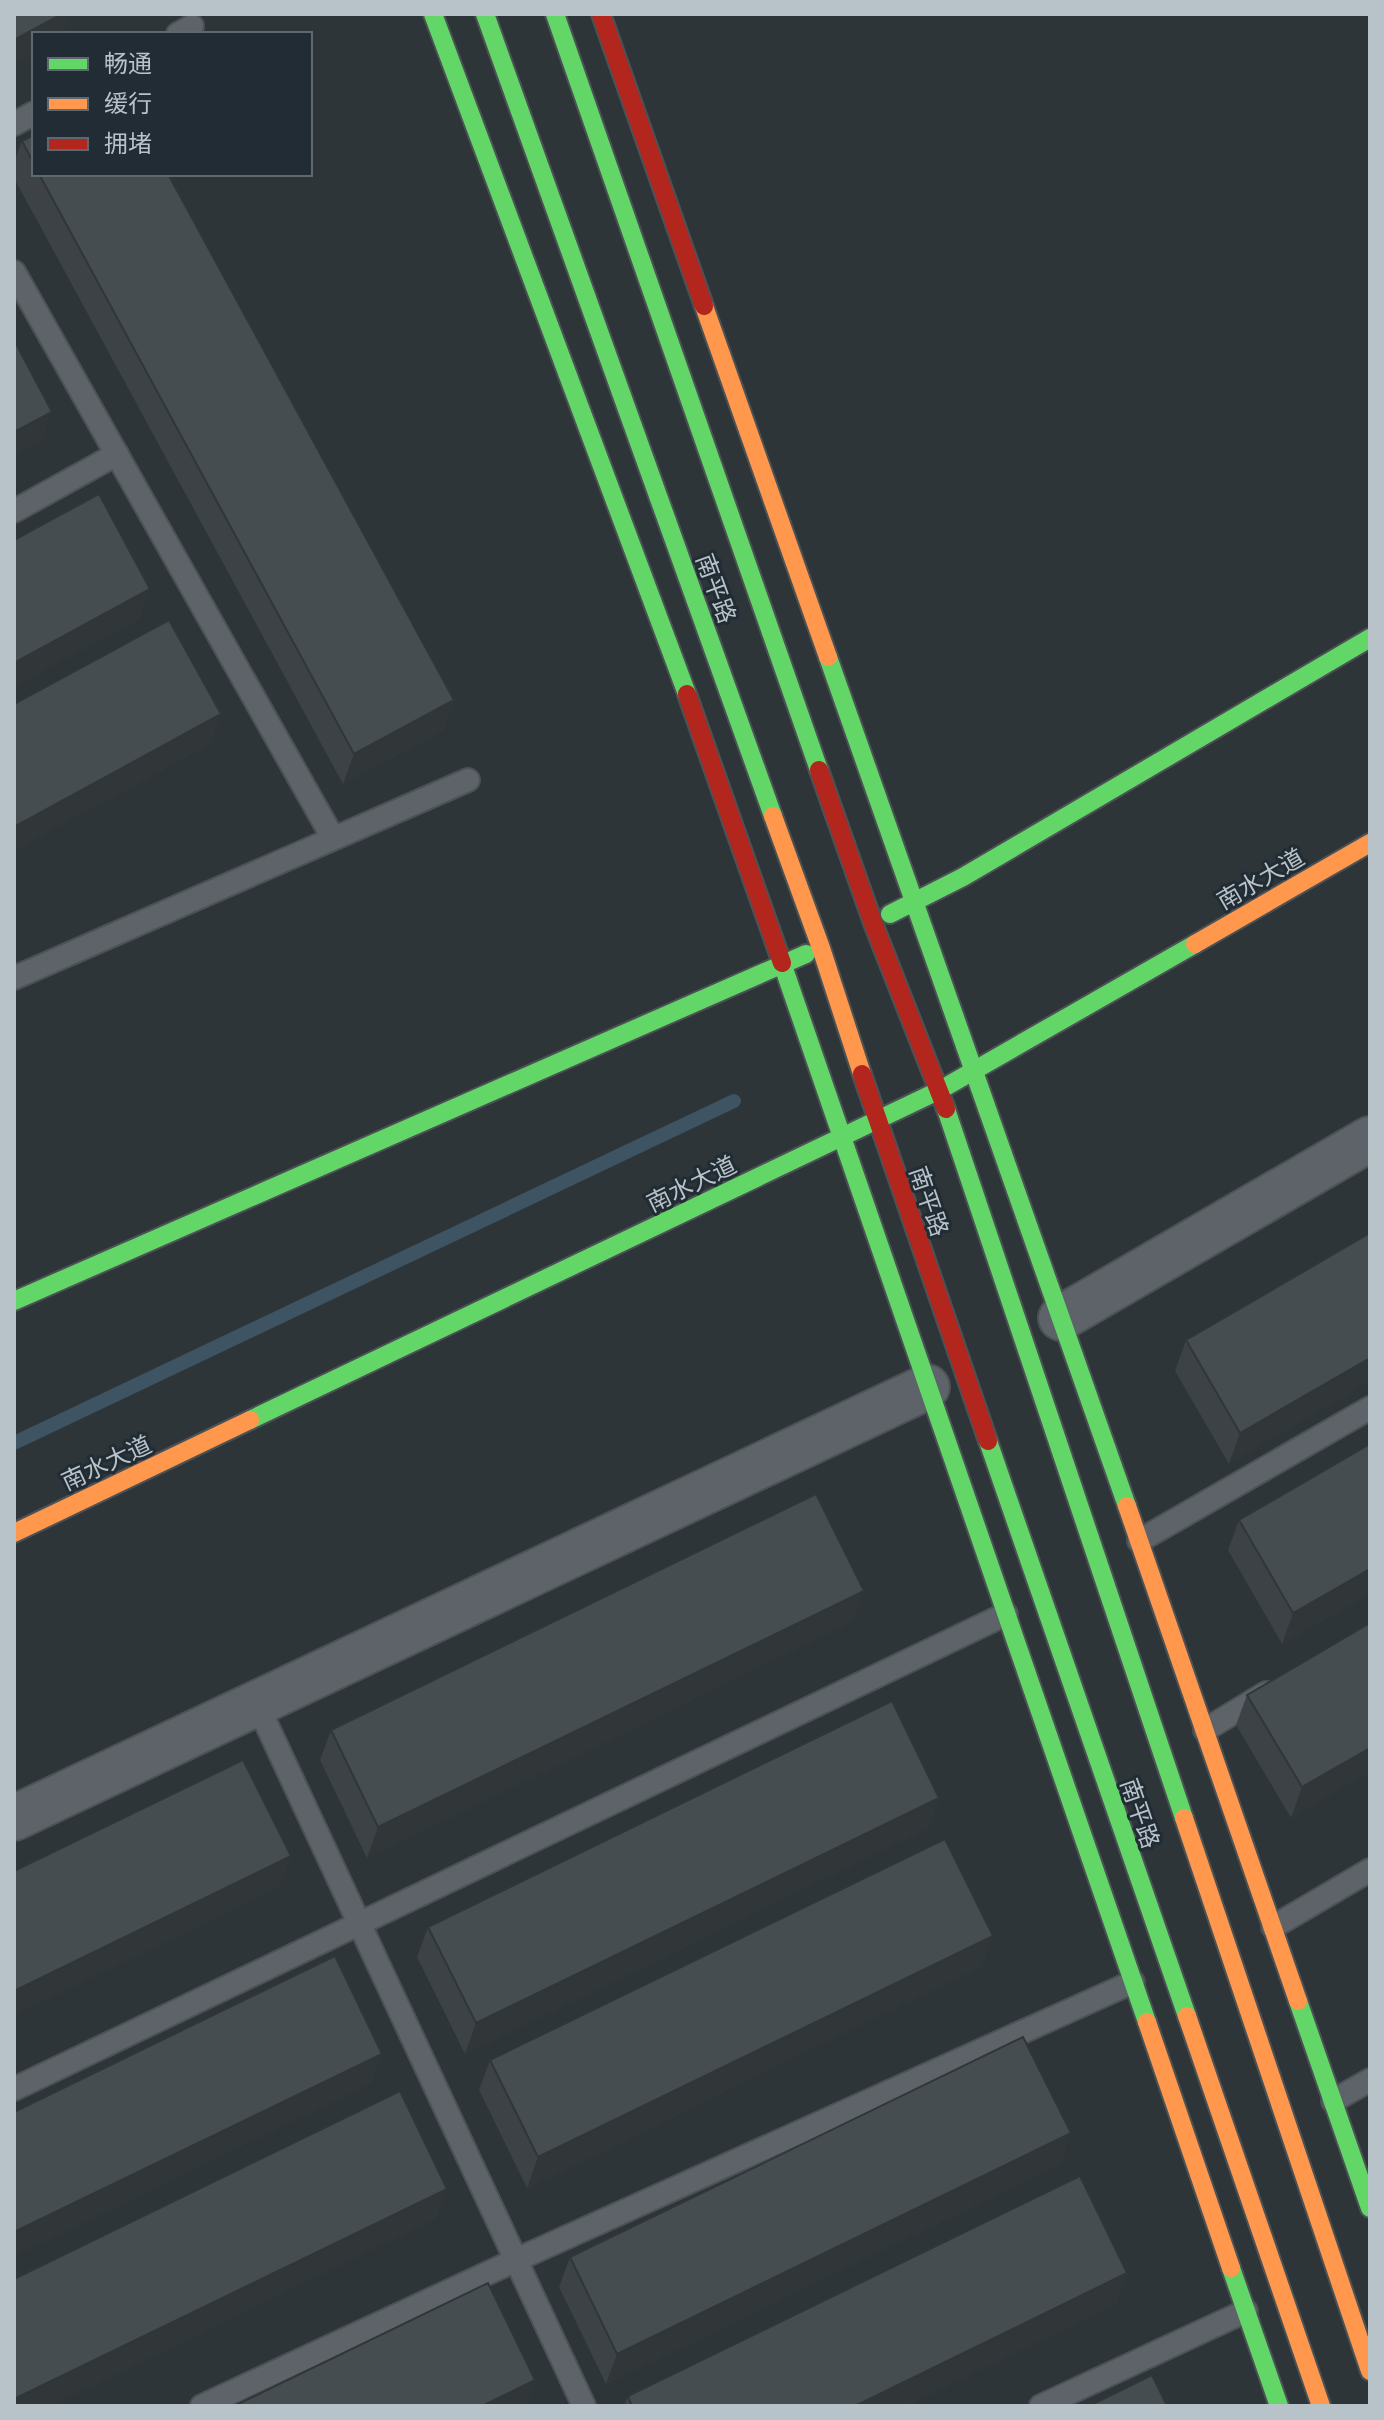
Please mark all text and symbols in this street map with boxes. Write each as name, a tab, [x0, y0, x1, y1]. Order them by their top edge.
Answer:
legend	[32, 32, 312, 176]
text: 畅通	[104, 46, 152, 79]
text: 缓行	[104, 86, 152, 119]
text: 拥堵	[104, 126, 152, 159]
street label: 南平路	[689, 549, 745, 627]
street label: 南水大道	[1210, 840, 1310, 916]
street label: 南水大道	[641, 1147, 741, 1219]
street label: 南平路	[903, 1162, 957, 1240]
street label: 南水大道	[56, 1427, 156, 1497]
street label: 南平路	[1114, 1774, 1168, 1852]

